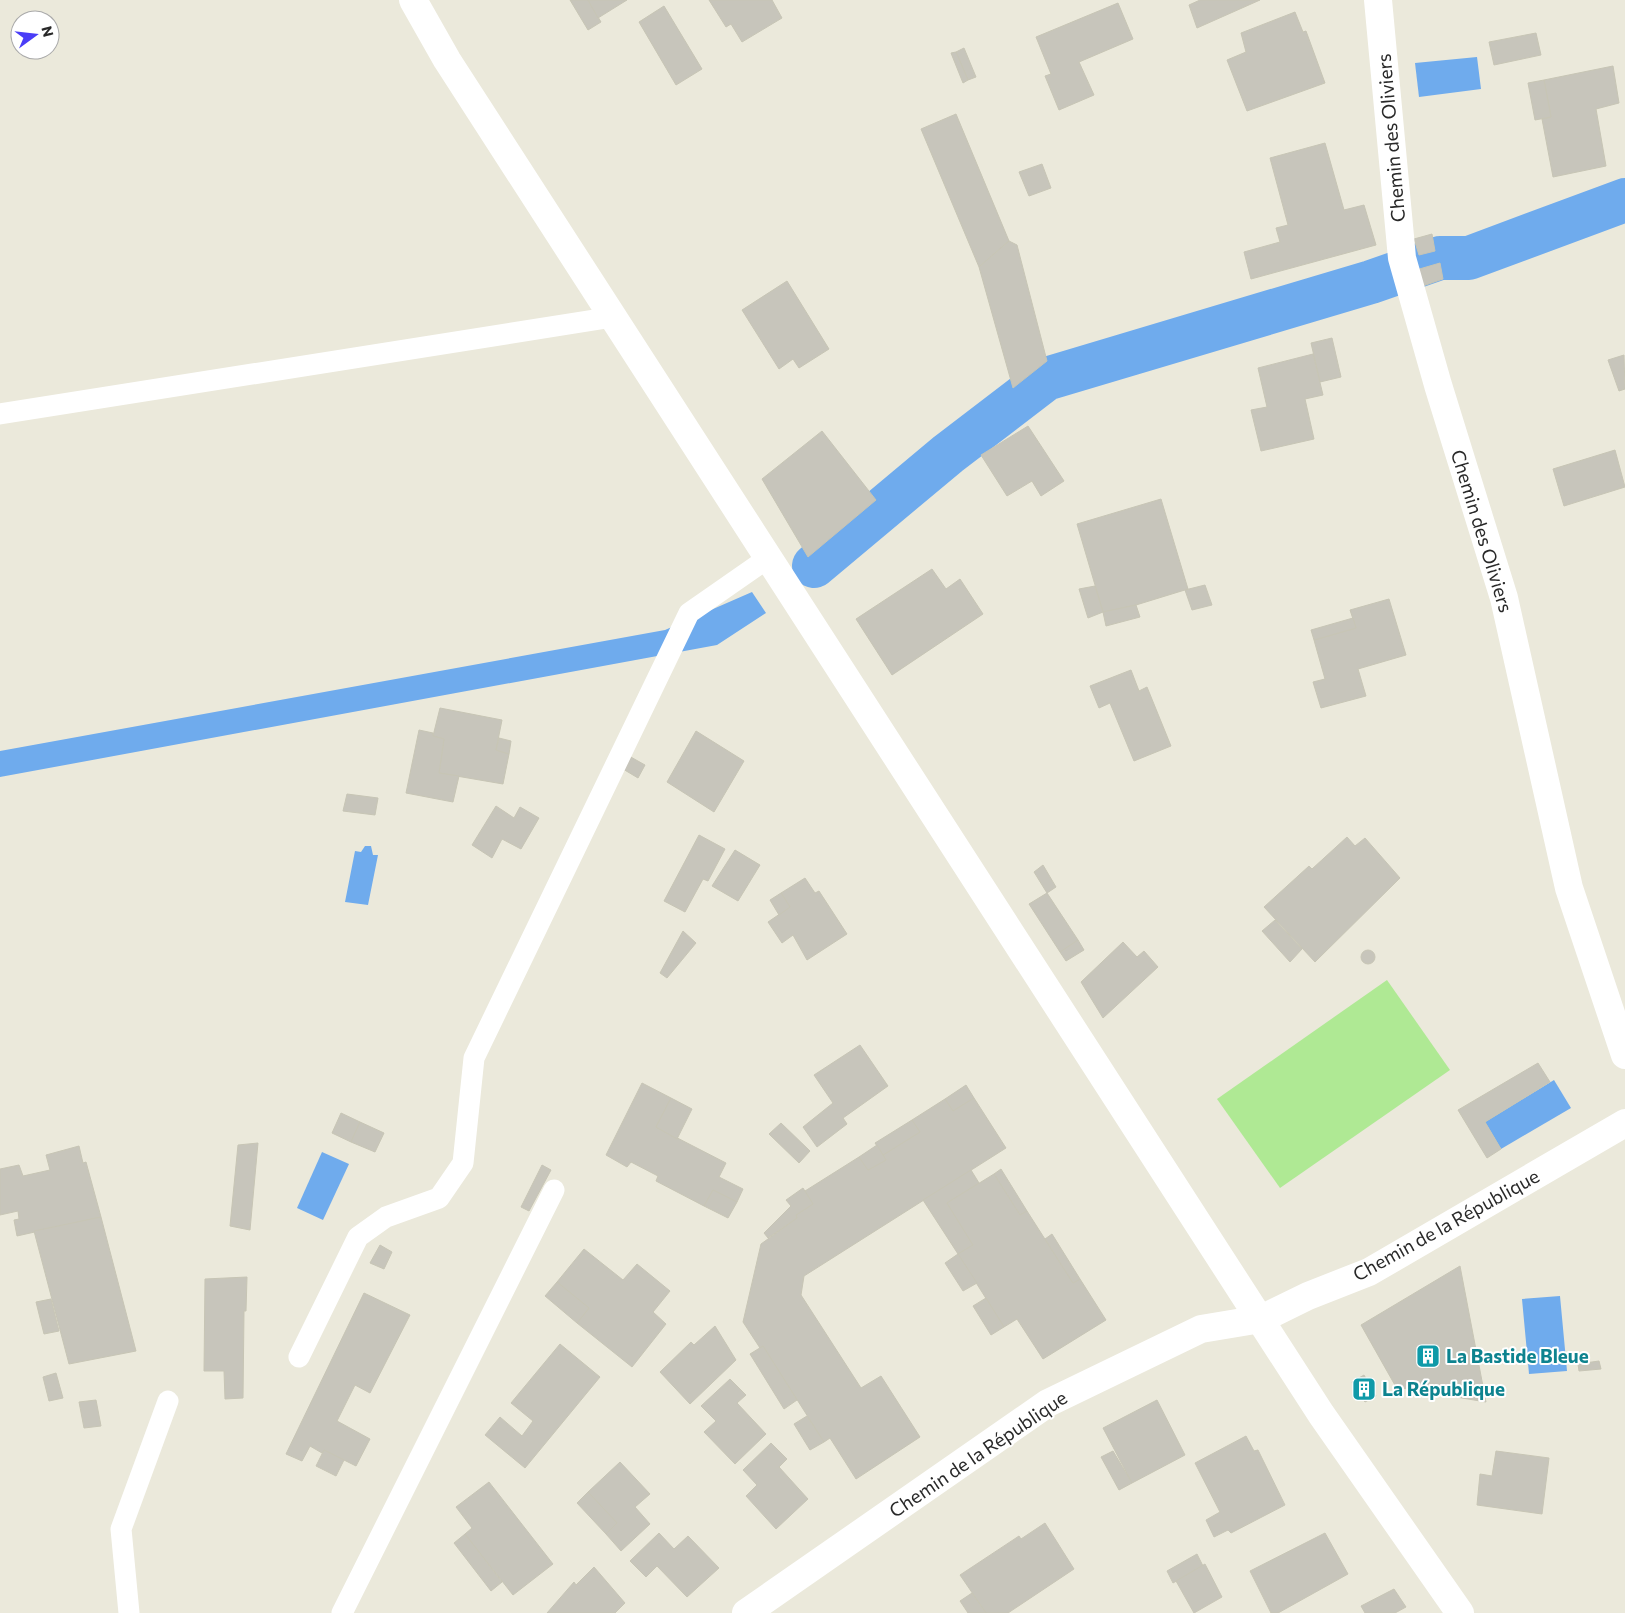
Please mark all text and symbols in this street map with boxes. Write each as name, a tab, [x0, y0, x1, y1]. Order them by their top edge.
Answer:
north arrow	[10, 10, 60, 60]
text: N	[38, 24, 58, 39]
street label: Chemin des Oliviers	[1372, 53, 1409, 223]
street label: Chemin des Oliviers	[1447, 447, 1518, 615]
street label: Chemin de la République	[1349, 1164, 1543, 1285]
building icon: La Bastide Bleue	[1415, 1343, 1441, 1369]
place label: La Bastide Bleue	[1446, 1344, 1589, 1367]
building icon: La République	[1351, 1376, 1377, 1402]
place label: La République	[1382, 1377, 1505, 1400]
street label: Chemin de la République	[884, 1385, 1071, 1522]

